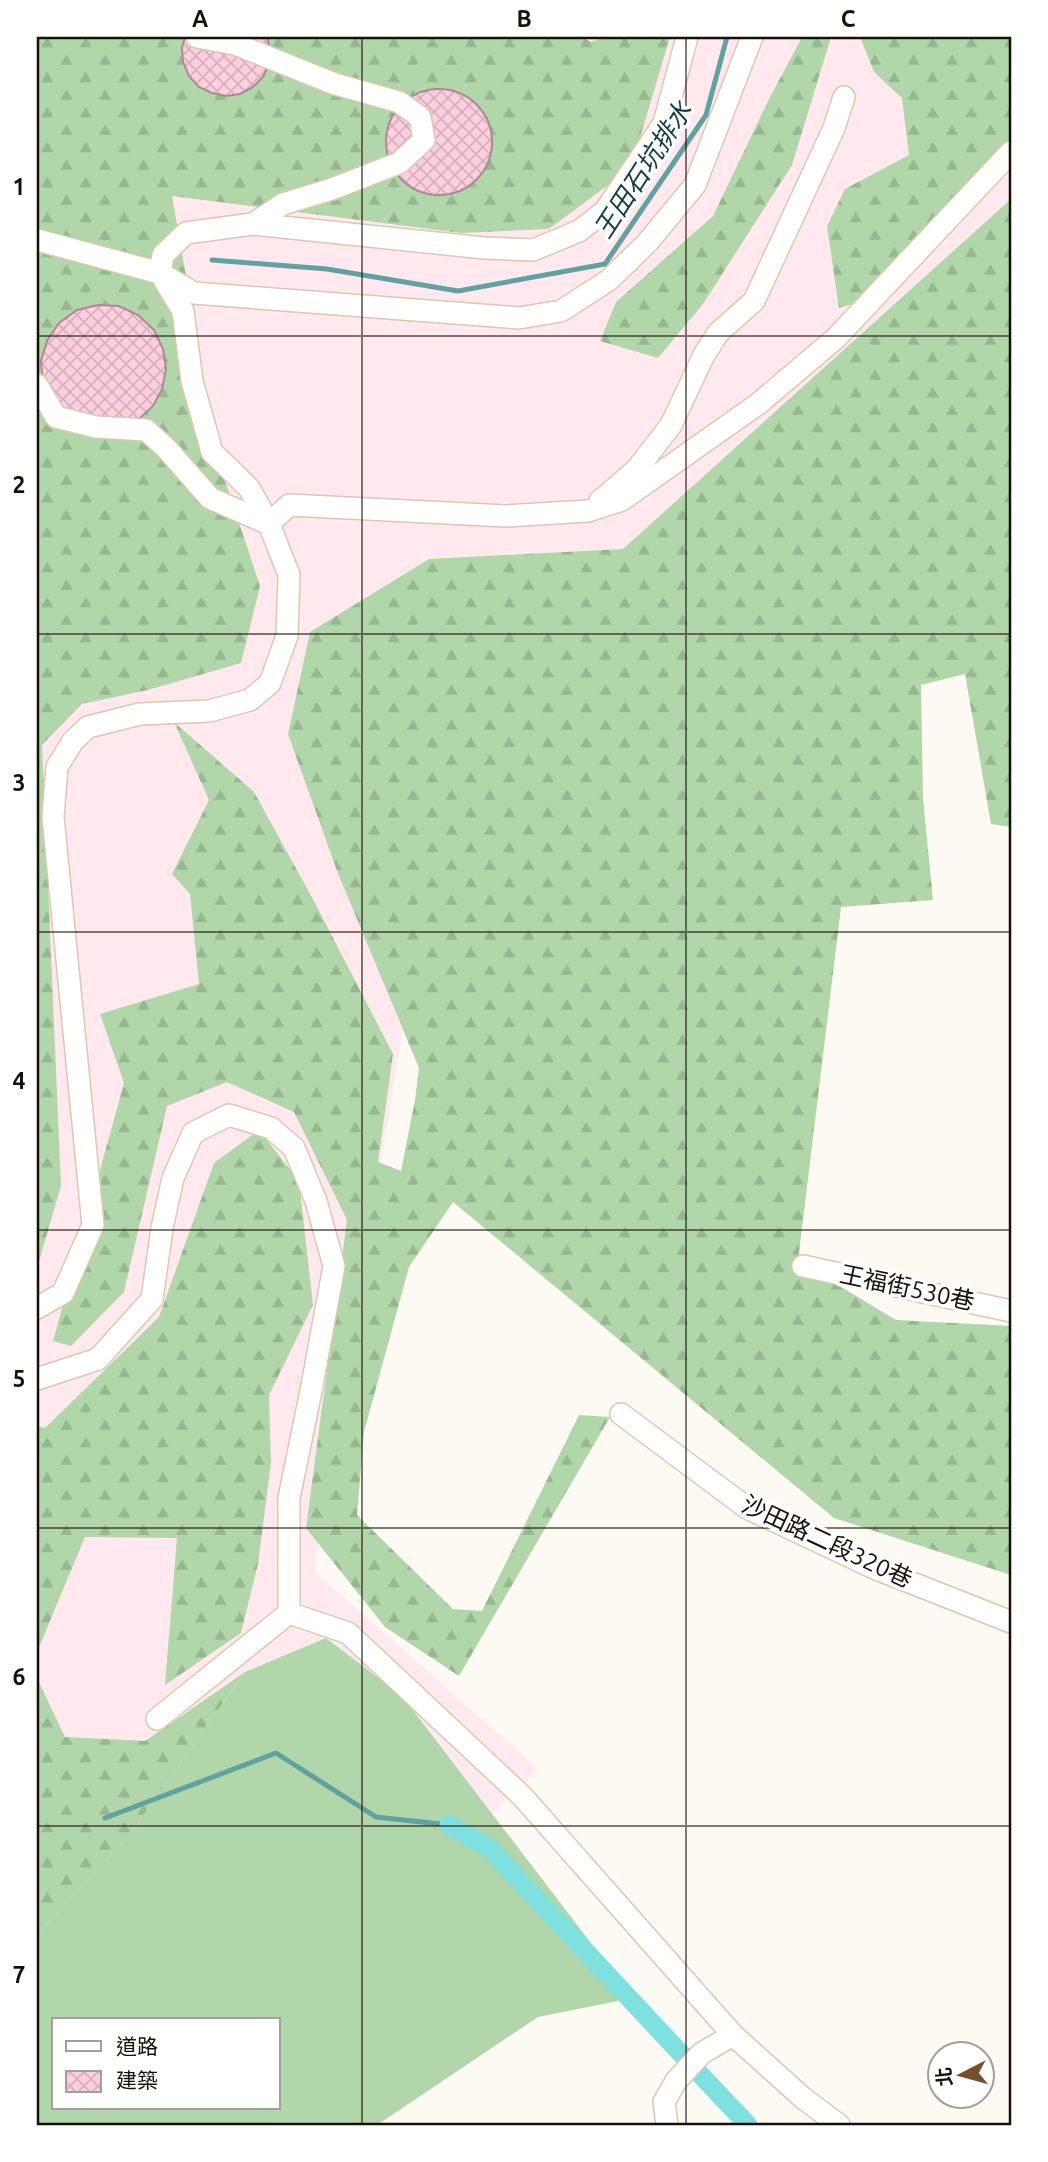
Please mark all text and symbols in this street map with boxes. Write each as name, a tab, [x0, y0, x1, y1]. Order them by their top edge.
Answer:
text: A	[192, 6, 208, 31]
text: B	[516, 6, 532, 31]
text: C	[841, 6, 856, 31]
water label: 王田石坑排水	[588, 96, 698, 243]
text: 1	[13, 174, 25, 199]
text: 2	[13, 472, 25, 497]
text: 3	[13, 770, 25, 795]
text: 4	[13, 1068, 26, 1093]
street label: 王福街530巷	[837, 1260, 977, 1315]
text: 5	[13, 1366, 25, 1391]
street label: 沙田路二段320巷	[738, 1490, 917, 1593]
text: 6	[13, 1664, 26, 1689]
text: 7	[13, 1962, 25, 1987]
legend	[52, 2018, 280, 2110]
text: 道路	[116, 2034, 158, 2058]
north arrow	[926, 2039, 996, 2110]
text: 北	[932, 2066, 956, 2087]
text: 建築	[116, 2068, 158, 2092]

